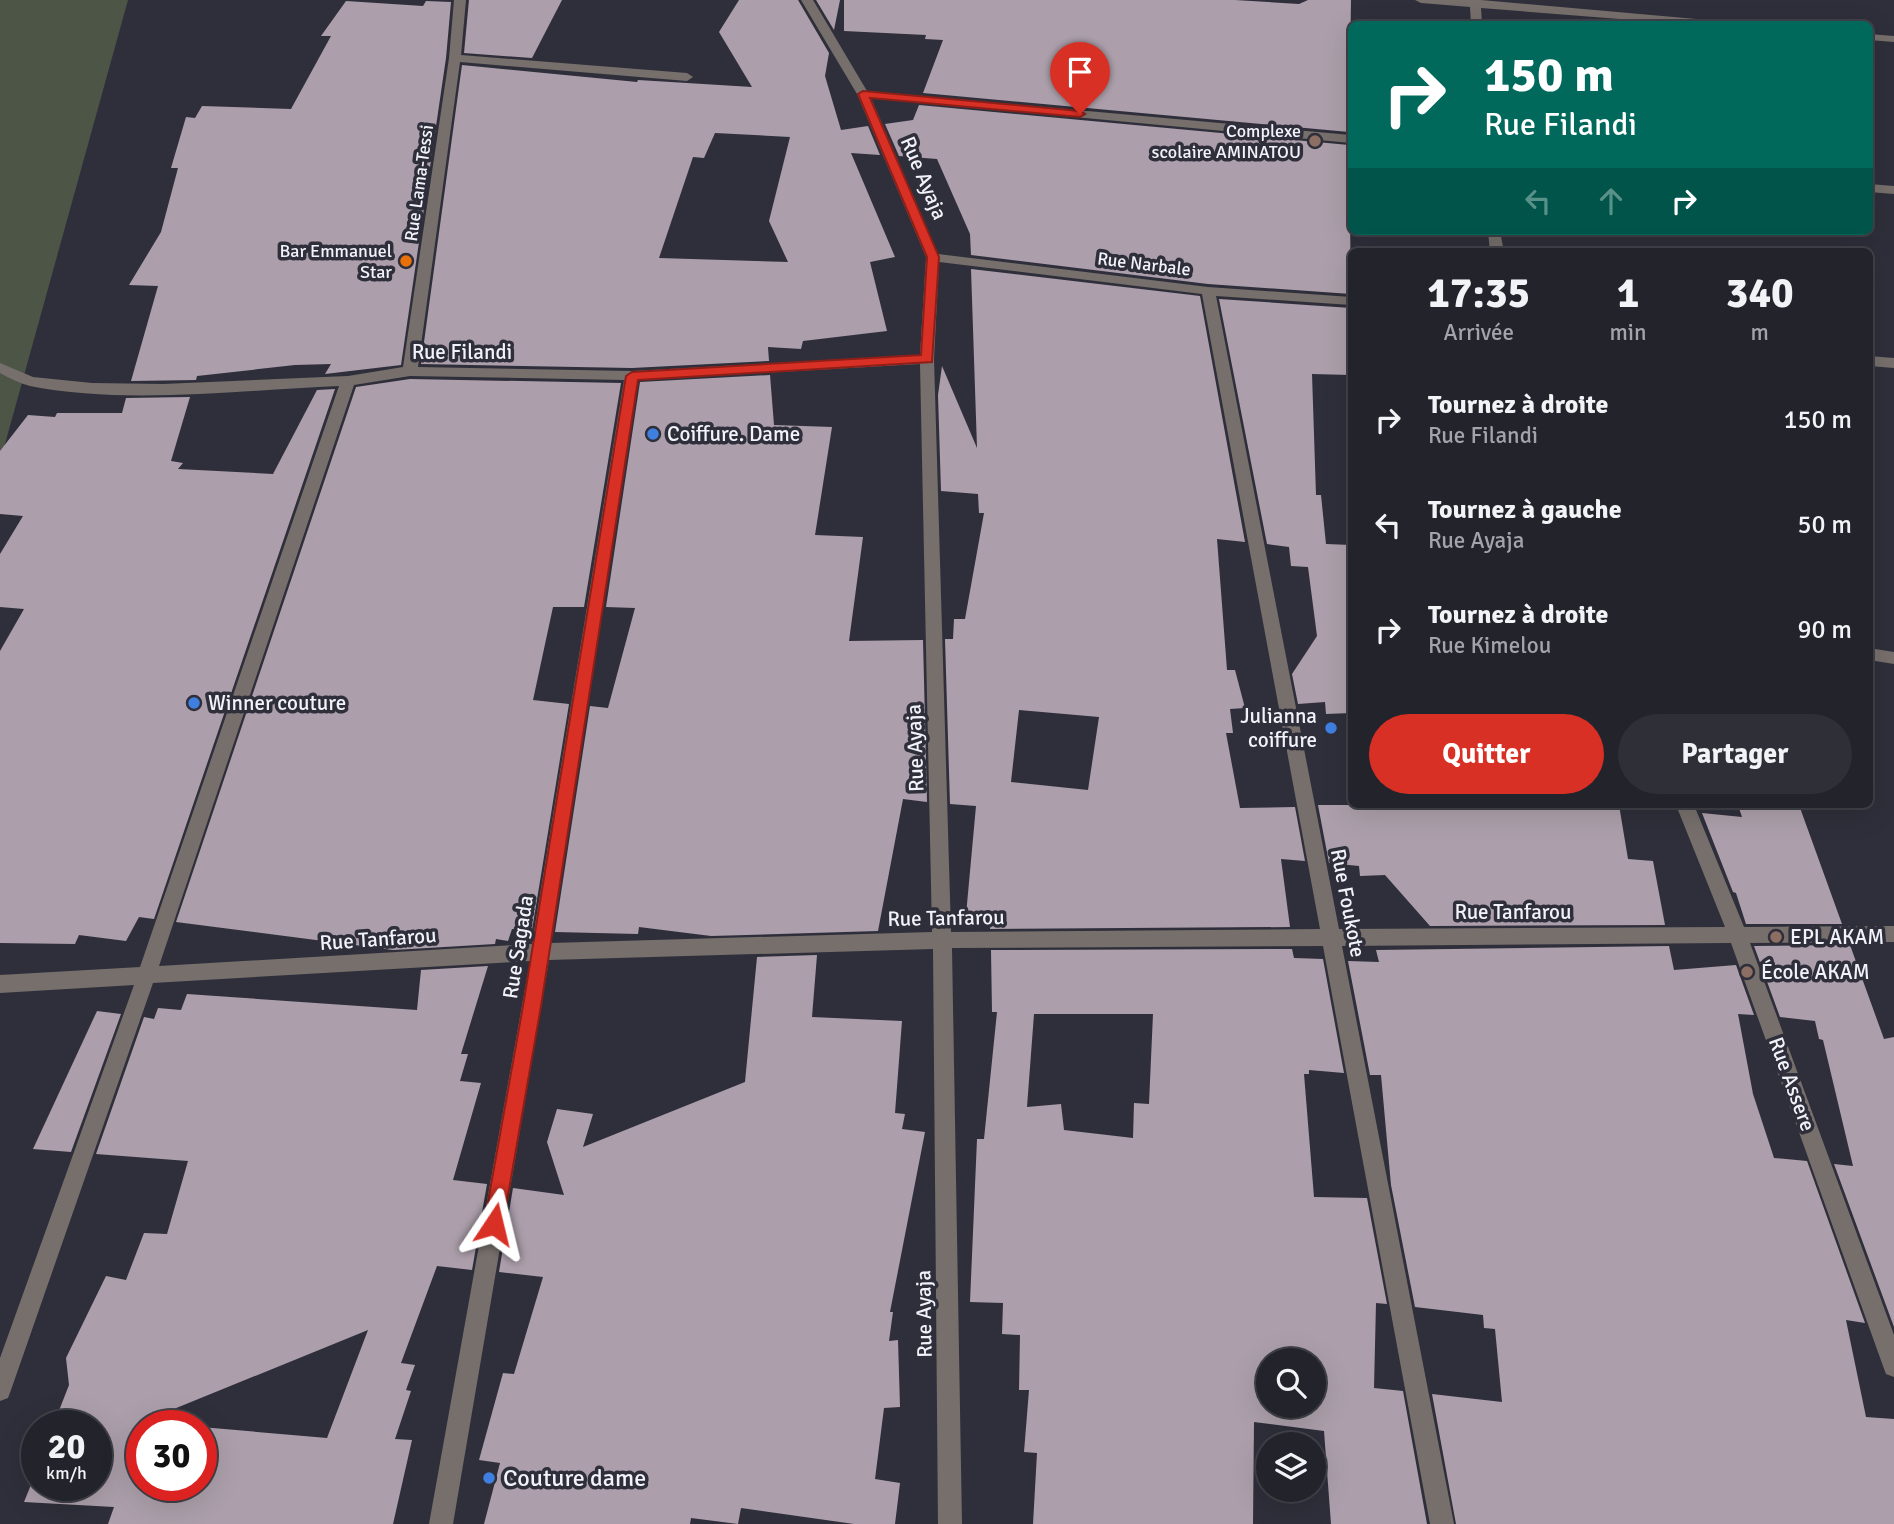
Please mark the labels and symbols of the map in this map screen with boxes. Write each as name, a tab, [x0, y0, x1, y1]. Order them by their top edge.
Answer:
pin	[1050, 42, 1110, 114]
place label: Complexe scolaire AMINATOU	[1152, 120, 1301, 163]
street label: Rue Lama-Tessi	[400, 123, 438, 243]
street label: Rue Ayaja	[895, 132, 953, 224]
marker: Complexe scolaire AMINATOU	[1307, 133, 1323, 149]
place label: Bar Emmanuel Star	[279, 240, 392, 283]
street label: Rue Narbale	[1096, 247, 1192, 281]
marker: Bar Emmanuel Star	[398, 253, 414, 269]
street label: Rue Filandi	[412, 339, 512, 365]
place label: Coiffure. Dame	[667, 421, 800, 447]
marker: Coiffure. Dame	[645, 426, 661, 442]
place label: Winner couture	[208, 690, 346, 716]
marker: Winner couture	[186, 695, 202, 711]
place label: Julianna coiffure	[1240, 703, 1317, 753]
street label: Rue Ayaja	[900, 704, 930, 792]
marker: Julianna coiffure	[1323, 720, 1339, 736]
street label: Rue Foukote	[1325, 847, 1371, 959]
street label: Rue Sagada	[497, 893, 539, 1001]
street label: Rue Tanfarou	[1454, 899, 1572, 925]
street label: Rue Tanfarou	[887, 904, 1005, 932]
street label: Rue Tanfarou	[319, 922, 437, 956]
place label: EPL AKAM	[1790, 924, 1884, 950]
marker: EPL AKAM	[1768, 929, 1784, 945]
place label: École AKAM	[1761, 959, 1870, 985]
marker: École AKAM	[1739, 964, 1755, 980]
street label: Rue Assere	[1763, 1033, 1821, 1135]
position arrow	[457, 1187, 531, 1261]
street label: Rue Ayaja	[910, 1270, 938, 1358]
speed limit sign: 30	[126, 1410, 217, 1501]
place label: Couture dame	[503, 1463, 646, 1493]
marker: Couture dame	[481, 1470, 497, 1486]

